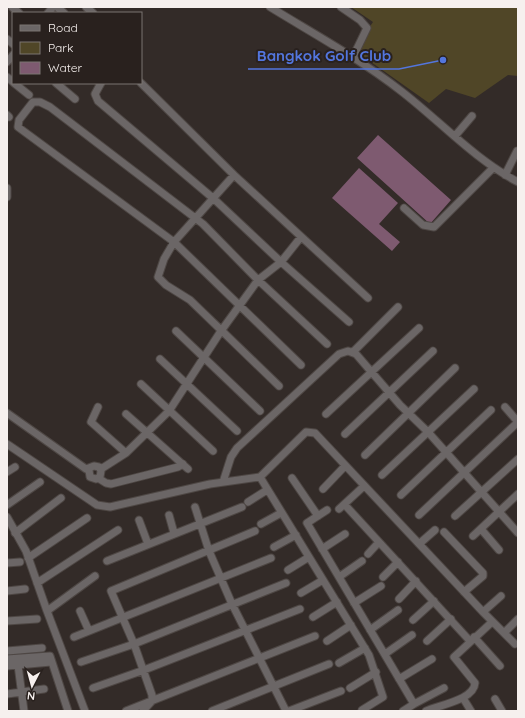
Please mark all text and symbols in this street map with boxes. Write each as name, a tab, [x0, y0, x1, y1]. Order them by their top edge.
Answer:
legend	[12, 12, 142, 84]
text: Road	[48, 20, 78, 35]
text: Park	[48, 40, 73, 55]
callout: Bangkok Golf Club	[248, 42, 399, 69]
text: Bangkok Golf Club	[257, 46, 391, 65]
text: Water	[48, 60, 83, 75]
north arrow	[12, 666, 52, 706]
text: N	[26, 689, 36, 703]

